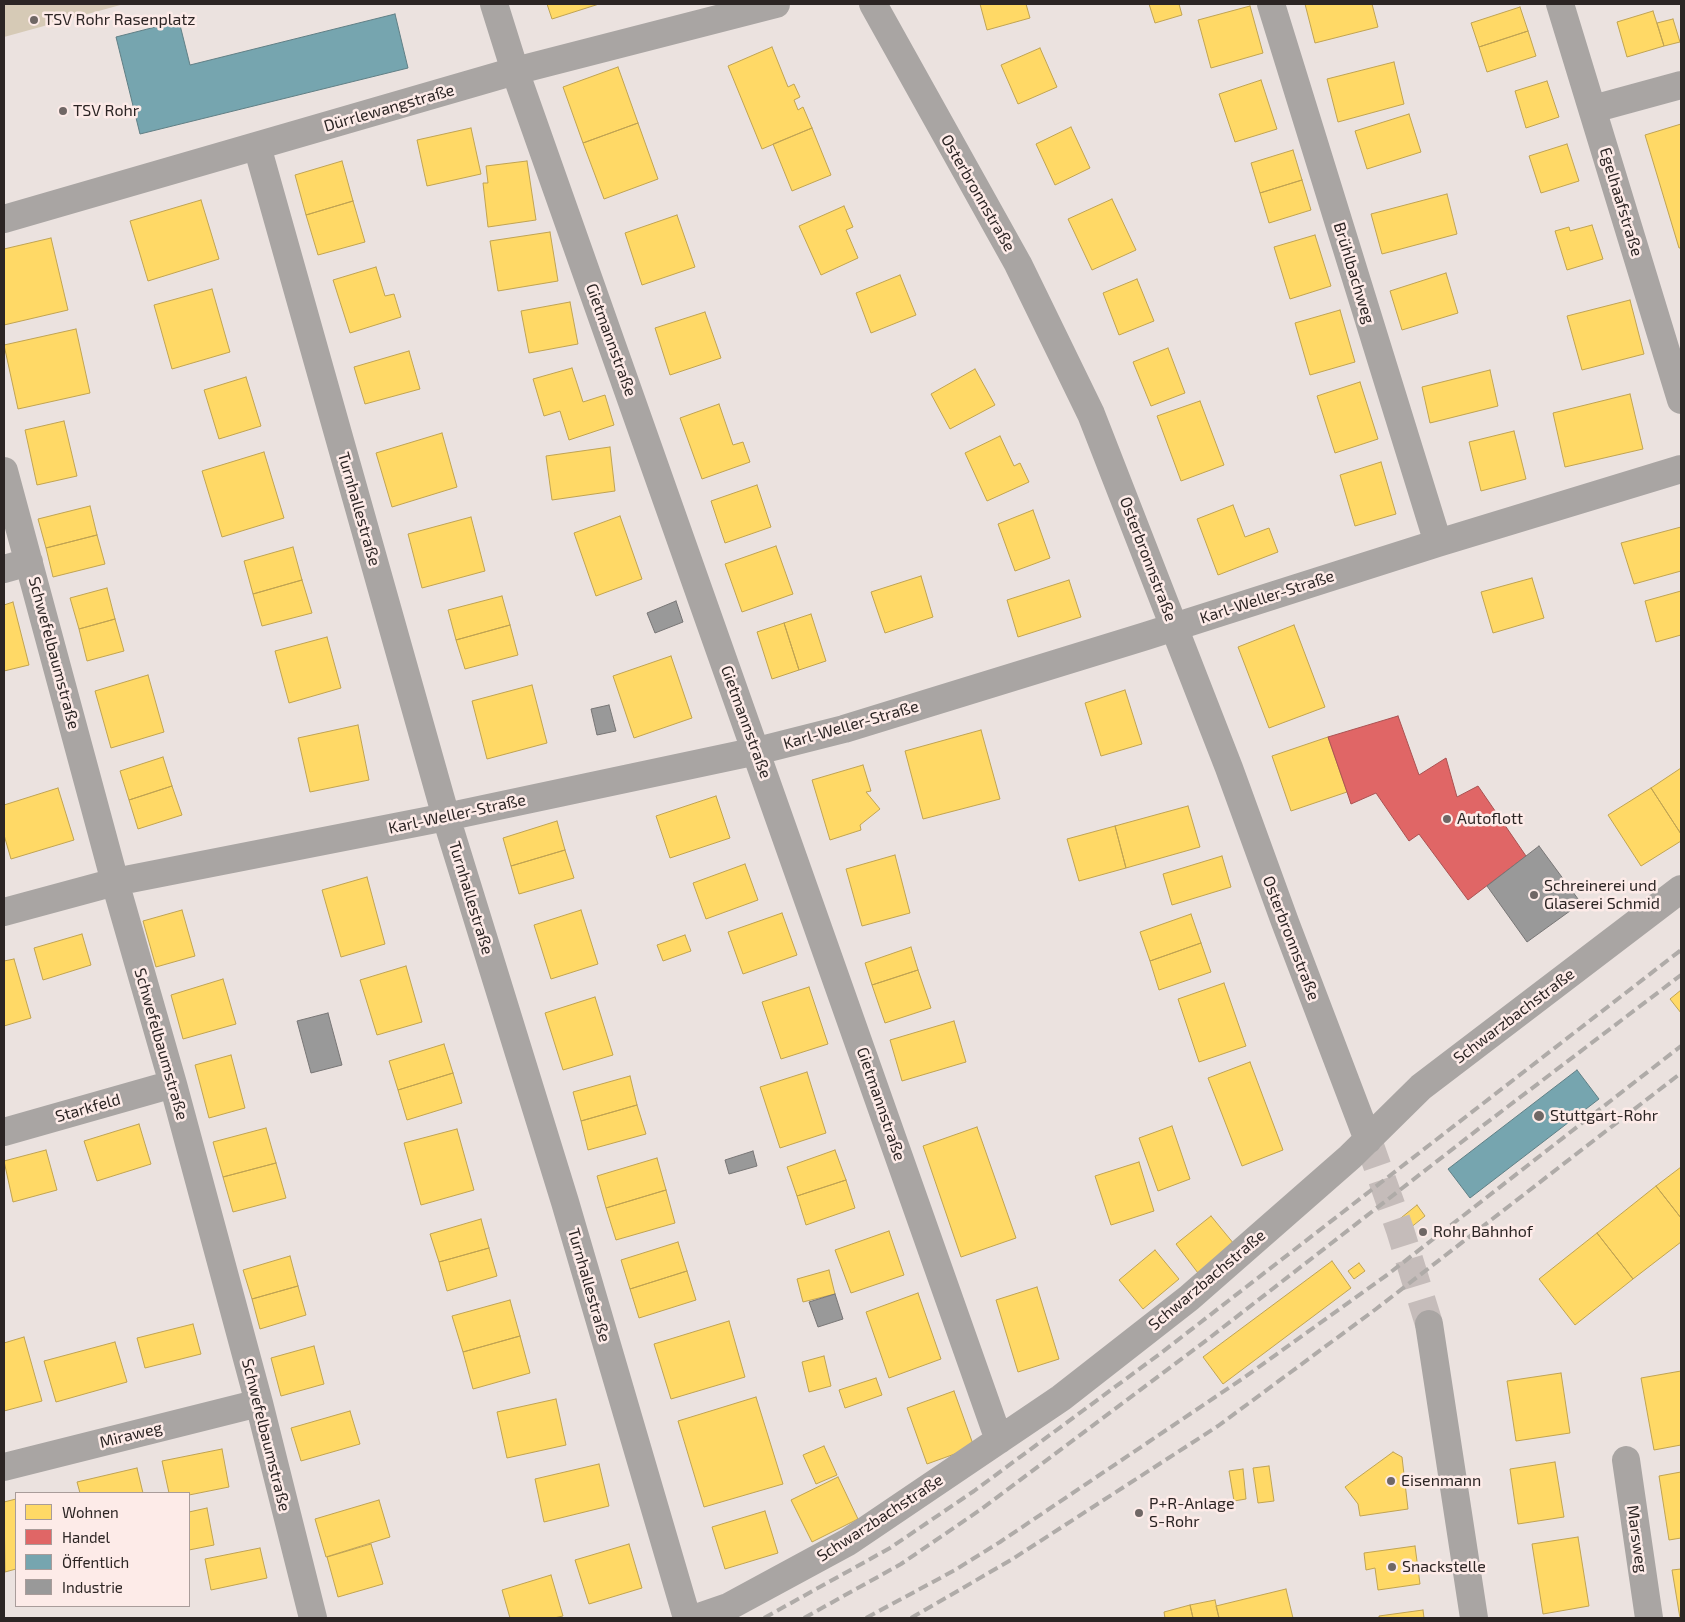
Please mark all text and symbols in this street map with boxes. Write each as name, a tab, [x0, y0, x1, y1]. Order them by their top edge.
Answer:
place label: TSV Rohr Rasenplatz	[44, 10, 196, 30]
marker: TSV Rohr Rasenplatz	[28, 14, 40, 26]
street label: Dürrlewangstraße	[322, 80, 456, 136]
place label: TSV Rohr	[73, 101, 139, 121]
marker: TSV Rohr	[57, 105, 69, 117]
street label: Osterbronnstraße	[937, 131, 1019, 255]
street label: Egelhaafstraße	[1595, 145, 1647, 259]
street label: Brühlbachweg	[1329, 220, 1379, 326]
street label: Gietmannstraße	[582, 281, 640, 399]
street label: Turnhallestraße	[334, 450, 384, 568]
street label: Osterbronnstraße	[1115, 494, 1181, 624]
street label: Karl-Weller-Straße	[1197, 566, 1337, 628]
street label: Schwefelbaumstraße	[24, 575, 84, 731]
street label: Gietmannstraße	[717, 663, 775, 781]
street label: Karl-Weller-Straße	[781, 696, 921, 754]
street label: Karl-Weller-Straße	[387, 790, 527, 838]
place label: Autoflott	[1457, 809, 1523, 829]
marker: Autoflott	[1441, 813, 1453, 825]
street label: Turnhallestraße	[445, 839, 497, 957]
street label: Osterbronnstraße	[1258, 873, 1324, 1003]
place label: Schreinerei und Glaserei Schmid	[1544, 876, 1660, 914]
marker: Schreinerei und Glaserei Schmid	[1528, 889, 1540, 901]
street label: Schwarzbachstraße	[1450, 964, 1578, 1068]
street label: Schwefelbaumstraße	[130, 966, 192, 1122]
street label: Gietmannstraße	[853, 1045, 909, 1163]
street label: Starkfeld	[53, 1090, 123, 1126]
place label: Stuttgart-Rohr	[1550, 1106, 1658, 1126]
marker: Stuttgart-Rohr	[1532, 1109, 1546, 1123]
place label: Rohr Bahnhof	[1433, 1222, 1533, 1242]
street label: Turnhallestraße	[564, 1226, 614, 1344]
street label: Schwarzbachstraße	[1145, 1226, 1269, 1334]
marker: Rohr Bahnhof	[1417, 1226, 1429, 1238]
street label: Schwefelbaumstraße	[238, 1357, 294, 1513]
street label: Miraweg	[98, 1418, 164, 1452]
street label: Schwarzbachstraße	[813, 1470, 947, 1566]
place label: Eisenmann	[1401, 1471, 1481, 1491]
marker: Eisenmann	[1385, 1475, 1397, 1487]
legend	[15, 1492, 190, 1607]
place label: P+R-Anlage S-Rohr	[1149, 1494, 1235, 1532]
text: Wohnen	[62, 1503, 119, 1521]
street label: Marsweg	[1623, 1504, 1651, 1574]
marker: P+R-Anlage S-Rohr	[1133, 1507, 1145, 1519]
text: Handel	[62, 1528, 110, 1546]
text: Öffentlich	[62, 1553, 129, 1571]
place label: Snackstelle	[1402, 1557, 1486, 1577]
marker: Snackstelle	[1386, 1561, 1398, 1573]
text: Industrie	[62, 1578, 123, 1596]

